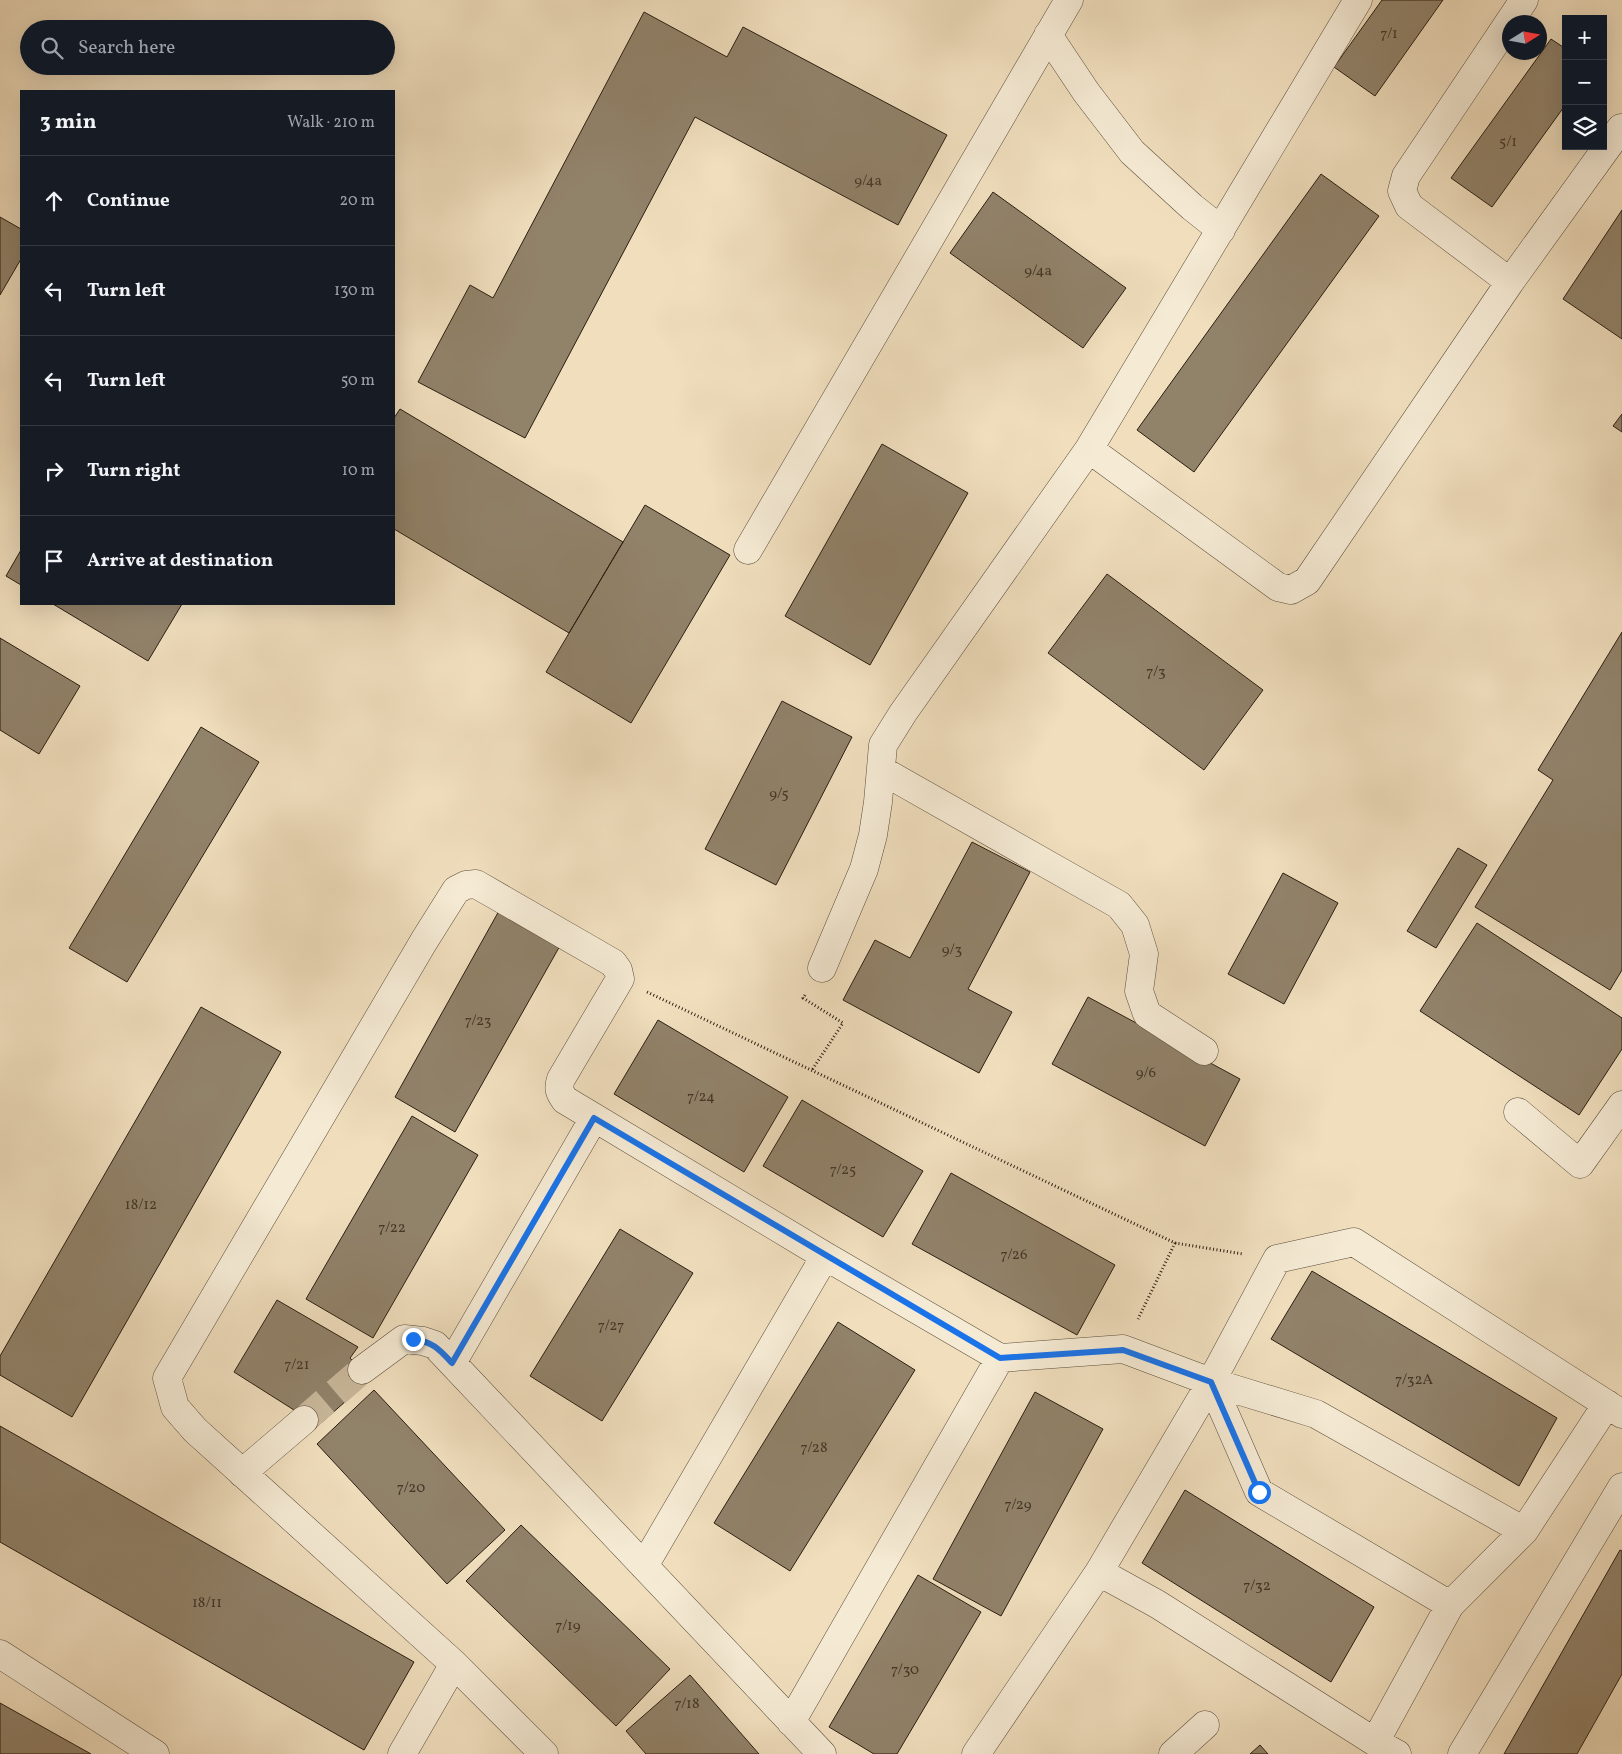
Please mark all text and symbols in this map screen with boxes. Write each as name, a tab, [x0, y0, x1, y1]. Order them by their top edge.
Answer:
north arrow	[1502, 15, 1547, 60]
map controls	[1562, 15, 1607, 150]
button: +	[1562, 15, 1607, 60]
search box	[20, 20, 395, 75]
house number: 7/1	[1380, 24, 1398, 45]
icon: search	[38, 34, 66, 62]
text: Search here	[78, 35, 175, 61]
button: −	[1562, 60, 1607, 105]
button: layers	[1562, 105, 1607, 150]
text: 3 min	[40, 108, 96, 137]
text: Walk · 210 m	[287, 112, 375, 134]
house number: 5/1	[1499, 132, 1517, 153]
house number: 9/4а	[854, 171, 882, 192]
icon: ahead	[40, 187, 68, 215]
text: Continue	[87, 188, 170, 214]
text: 20 m	[340, 190, 375, 212]
house number: 9/4а	[1024, 261, 1052, 282]
icon: left	[40, 277, 68, 305]
text: Turn left	[87, 278, 166, 304]
text: 130 m	[334, 280, 375, 302]
icon: left	[40, 367, 68, 395]
text: Turn left	[87, 368, 166, 394]
text: 50 m	[341, 370, 375, 392]
icon: right	[40, 457, 68, 485]
text: Turn right	[87, 458, 180, 484]
text: 10 m	[342, 460, 375, 482]
icon: arrive	[40, 547, 68, 575]
text: Arrive at destination	[87, 548, 273, 574]
house number: 7/3	[1146, 662, 1166, 683]
house number: 9/5	[769, 784, 789, 805]
house number: 9/3	[942, 940, 962, 961]
house number: 7/23	[465, 1011, 491, 1032]
house number: 9/6	[1136, 1063, 1156, 1084]
house number: 7/24	[687, 1087, 715, 1108]
house number: 7/25	[830, 1160, 856, 1181]
house number: 18/12	[125, 1195, 157, 1216]
house number: 7/22	[378, 1218, 406, 1239]
house number: 7/26	[1000, 1245, 1028, 1266]
house number: 7/27	[598, 1316, 624, 1337]
route end	[402, 1328, 425, 1351]
house number: 7/21	[284, 1355, 310, 1376]
house number: 7/32А	[1395, 1370, 1433, 1391]
house number: 7/28	[800, 1438, 828, 1459]
house number: 7/20	[397, 1478, 425, 1499]
route start	[1248, 1481, 1271, 1504]
house number: 7/29	[1004, 1495, 1032, 1516]
house number: 7/32	[1243, 1576, 1271, 1597]
house number: 18/11	[192, 1593, 222, 1614]
house number: 7/19	[555, 1616, 581, 1637]
house number: 7/30	[891, 1660, 919, 1681]
house number: 7/18	[674, 1694, 700, 1715]

